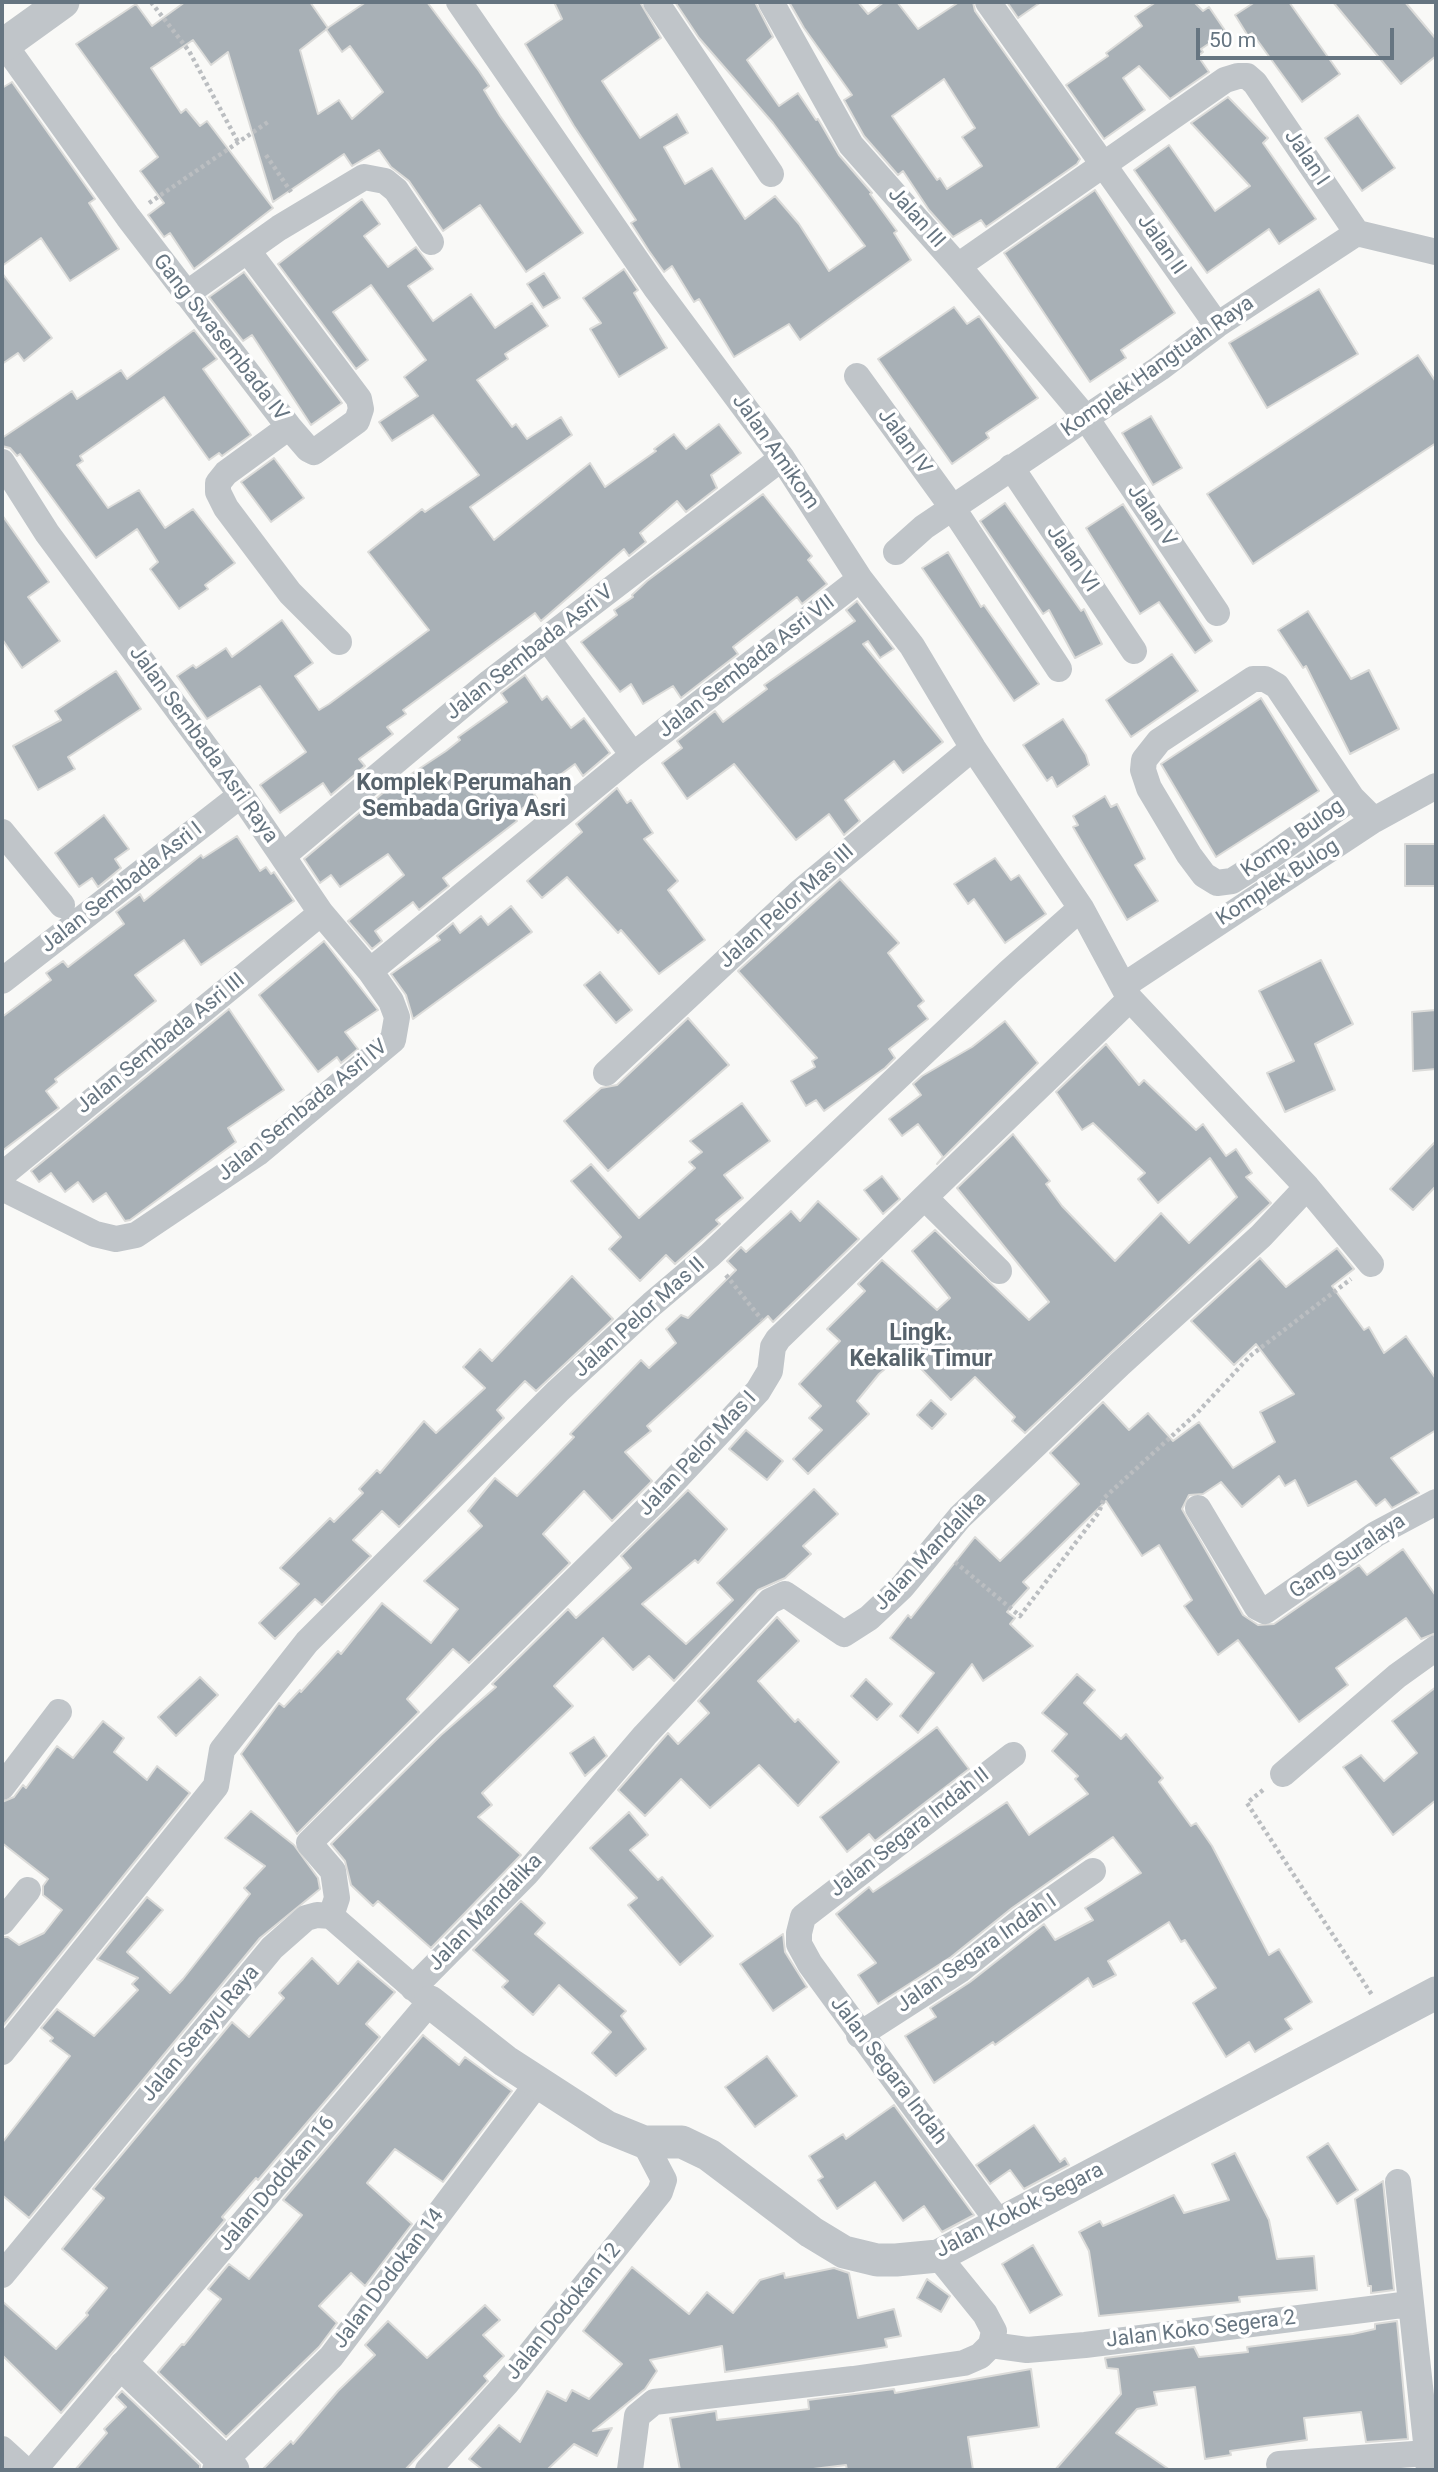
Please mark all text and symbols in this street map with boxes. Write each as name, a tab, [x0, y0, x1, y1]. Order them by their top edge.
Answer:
scale bar	[1200, 14, 1398, 58]
text: 50 m	[1209, 28, 1256, 52]
street label: Jalan I	[1278, 125, 1334, 191]
street label: Jalan III	[882, 182, 950, 254]
street label: Jalan II	[1131, 210, 1191, 280]
street label: Gang Swasembada IV	[147, 249, 293, 427]
street label: Komplek Hangtuah Raya	[1057, 291, 1259, 443]
street label: Jalan Amikom	[726, 390, 824, 514]
street label: Jalan IV	[872, 404, 936, 480]
street label: Jalan V	[1121, 480, 1181, 552]
street label: Jalan VI	[1040, 521, 1104, 597]
street label: Jalan Sembada Asri V	[441, 580, 619, 726]
street label: Jalan Sembada Asri VII	[654, 590, 840, 744]
street label: Jalan Sembada Asri Raya	[123, 642, 283, 848]
district label: Komplek Perumahan Sembada Griya Asri	[356, 770, 572, 824]
street label: Komp. Bulog	[1237, 794, 1349, 884]
street label: Jalan Sembada Asri I	[36, 817, 208, 959]
street label: Komplek Bulog	[1212, 834, 1344, 932]
street label: Jalan Pelor Mas III	[714, 840, 860, 974]
street label: Jalan Sembada Asri III	[72, 968, 250, 1120]
street label: Jalan Sembada Asri IV	[213, 1035, 393, 1187]
street label: Jalan Pelor Mas II	[569, 1253, 711, 1383]
district label: Lingk. Kekalik Timur	[849, 1320, 993, 1374]
street label: Jalan Pelor Mas I	[634, 1386, 762, 1522]
street label: Jalan Mandalika	[870, 1487, 992, 1617]
street label: Gang Suralaya	[1285, 1509, 1411, 1605]
street label: Jalan Segara Indah II	[825, 1763, 995, 1903]
street label: Jalan Mandalika	[424, 1849, 548, 1977]
street label: Jalan Segara Indah I	[892, 1889, 1062, 2019]
street label: Jalan Serayu Raya	[137, 1961, 265, 2107]
street label: Jalan Segara Indah	[824, 1992, 952, 2150]
street label: Jalan Dodokan 16	[213, 2111, 341, 2257]
street label: Jalan Kokok Segara	[932, 2158, 1108, 2264]
street label: Jalan Dodokan 14	[328, 2204, 450, 2354]
street label: Jalan Dodokan 12	[501, 2239, 627, 2385]
street label: Jalan Koko Segera 2	[1105, 2306, 1297, 2354]

